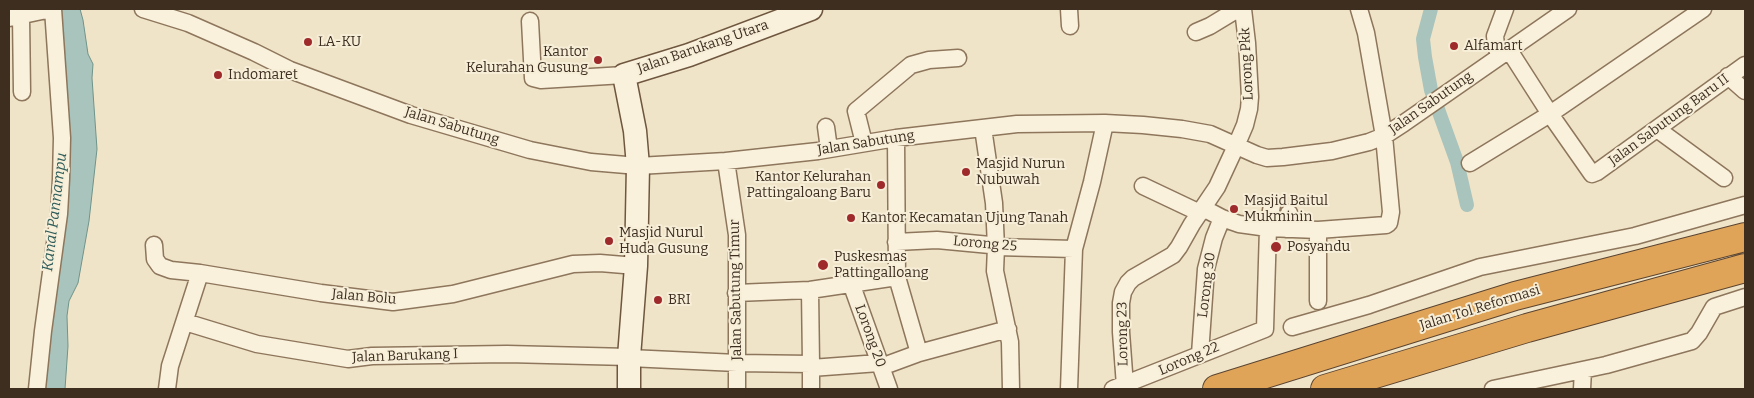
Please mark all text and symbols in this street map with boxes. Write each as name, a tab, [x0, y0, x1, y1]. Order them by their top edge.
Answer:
street label: Jalan Barukang Utara	[635, 17, 771, 77]
street label: Lorong Pkk	[1237, 27, 1257, 101]
place label: LA-KU	[318, 34, 361, 50]
marker: LA-KU	[302, 36, 314, 48]
place label: Alfamart	[1464, 38, 1522, 54]
marker: Alfamart	[1448, 40, 1460, 52]
place label: Kantor Kelurahan Gusung	[466, 44, 588, 76]
marker: Kantor Kelurahan Gusung	[592, 54, 604, 66]
place label: Indomaret	[228, 67, 298, 83]
street label: Jalan Sabutung	[1386, 68, 1476, 138]
marker: Indomaret	[212, 69, 224, 81]
street label: Jalan Sabutung Baru II	[1606, 71, 1732, 169]
street label: Jalan Sabutung	[403, 104, 501, 148]
street label: Jalan Sabutung	[816, 127, 916, 159]
water label: Kanal Pannampu	[39, 152, 71, 272]
place label: Masjid Nurun Nubuwah	[976, 156, 1065, 188]
marker: Masjid Nurun Nubuwah	[960, 166, 972, 178]
place label: Kantor Kelurahan Pattingaloang Baru	[746, 169, 871, 202]
marker: Kantor Kelurahan Pattingaloang Baru	[875, 179, 887, 191]
place label: Masjid Baitul Mukminin	[1244, 193, 1328, 226]
marker: Masjid Baitul Mukminin	[1228, 203, 1240, 215]
place label: Kantor Kecamatan Ujung Tanah	[861, 210, 1068, 226]
marker: Kantor Kecamatan Ujung Tanah	[845, 212, 857, 224]
street label: Jalan Sabutung Timur	[726, 219, 746, 361]
place label: Masjid Nurul Huda Gusung	[619, 225, 708, 258]
street label: Lorong 25	[952, 233, 1018, 255]
marker: Masjid Nurul Huda Gusung	[603, 235, 615, 247]
place label: Posyandu	[1287, 239, 1350, 255]
marker: Posyandu	[1269, 240, 1283, 254]
place label: Puskesmas Pattingalloang	[834, 249, 929, 282]
street label: Lorong 30	[1195, 251, 1219, 319]
marker: Puskesmas Pattingalloang	[816, 258, 830, 272]
street label: Jalan Tol Reformasi	[1418, 282, 1542, 334]
street label: Jalan Bolu	[331, 286, 397, 308]
place label: BRI	[668, 292, 691, 308]
marker: BRI	[652, 294, 664, 306]
street label: Lorong 20	[851, 302, 889, 370]
street label: Lorong 23	[1114, 302, 1132, 366]
street label: Lorong 22	[1156, 339, 1222, 379]
street label: Jalan Barukang I	[352, 346, 458, 366]

